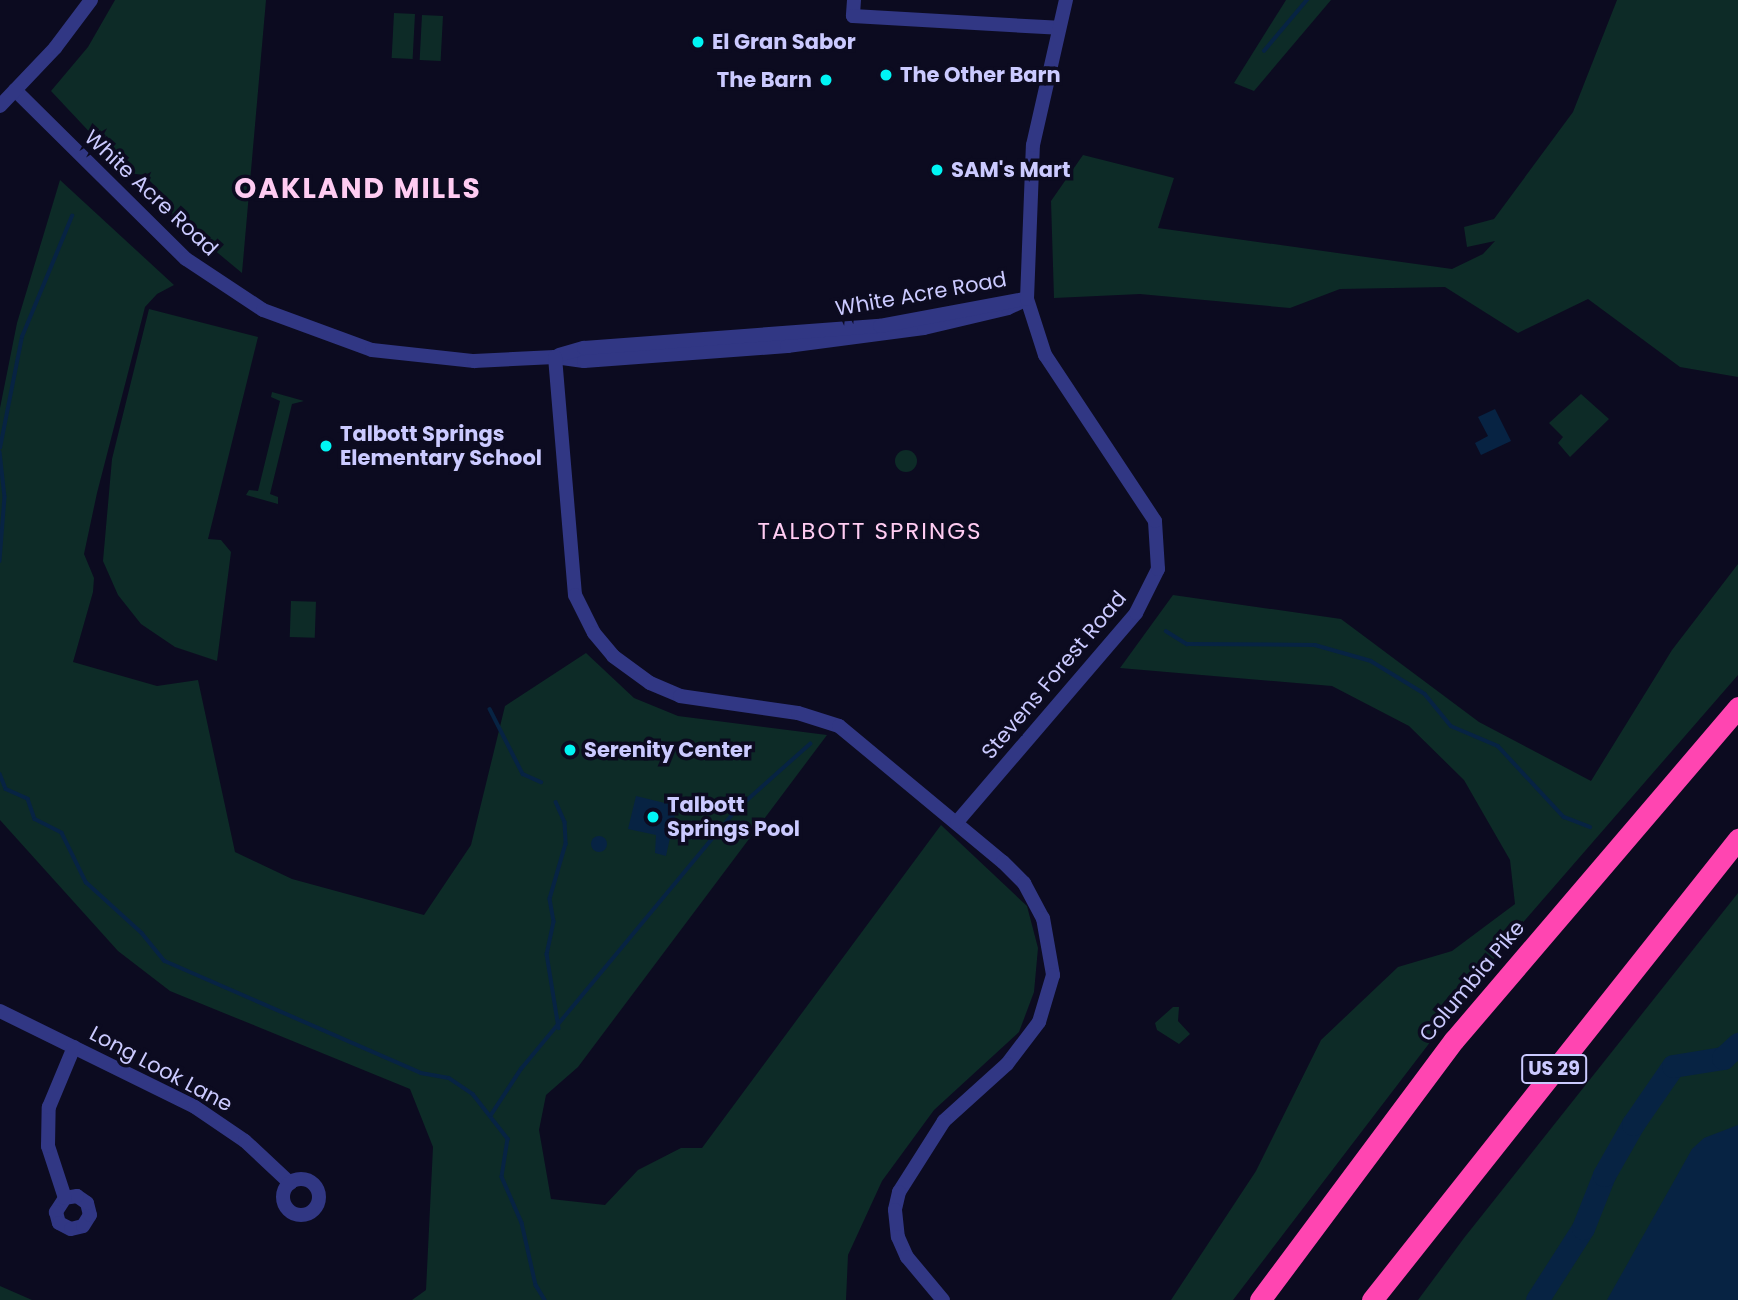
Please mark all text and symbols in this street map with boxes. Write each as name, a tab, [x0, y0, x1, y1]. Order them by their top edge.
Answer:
place label: El Gran Sabor	[712, 29, 856, 55]
marker: El Gran Sabor	[690, 34, 706, 50]
place label: The Other Barn	[900, 62, 1061, 88]
place label: The Barn	[717, 67, 812, 93]
marker: The Other Barn	[878, 67, 894, 83]
marker: The Barn	[818, 72, 834, 88]
street label: White Acre Road	[79, 125, 223, 261]
place label: SAM's Mart	[951, 157, 1071, 183]
marker: SAM's Mart	[929, 162, 945, 178]
district label: OAKLAND MILLS	[236, 172, 480, 206]
street label: White Acre Road	[833, 267, 1009, 321]
place label: Talbott Springs Elementary School	[340, 421, 542, 471]
marker: Talbott Springs Elementary School	[318, 438, 334, 454]
district label: TALBOTT SPRINGS	[759, 517, 981, 545]
street label: Stevens Forest Road	[976, 586, 1132, 764]
place label: Serenity Center	[584, 737, 752, 763]
marker: Serenity Center	[562, 742, 578, 758]
place label: Talbott Springs Pool	[667, 792, 800, 842]
marker: Talbott Springs Pool	[645, 809, 661, 825]
street label: Columbia Pike	[1414, 915, 1530, 1047]
street label: Long Look Lane	[85, 1021, 237, 1117]
road number: US 29	[1521, 1054, 1587, 1084]

